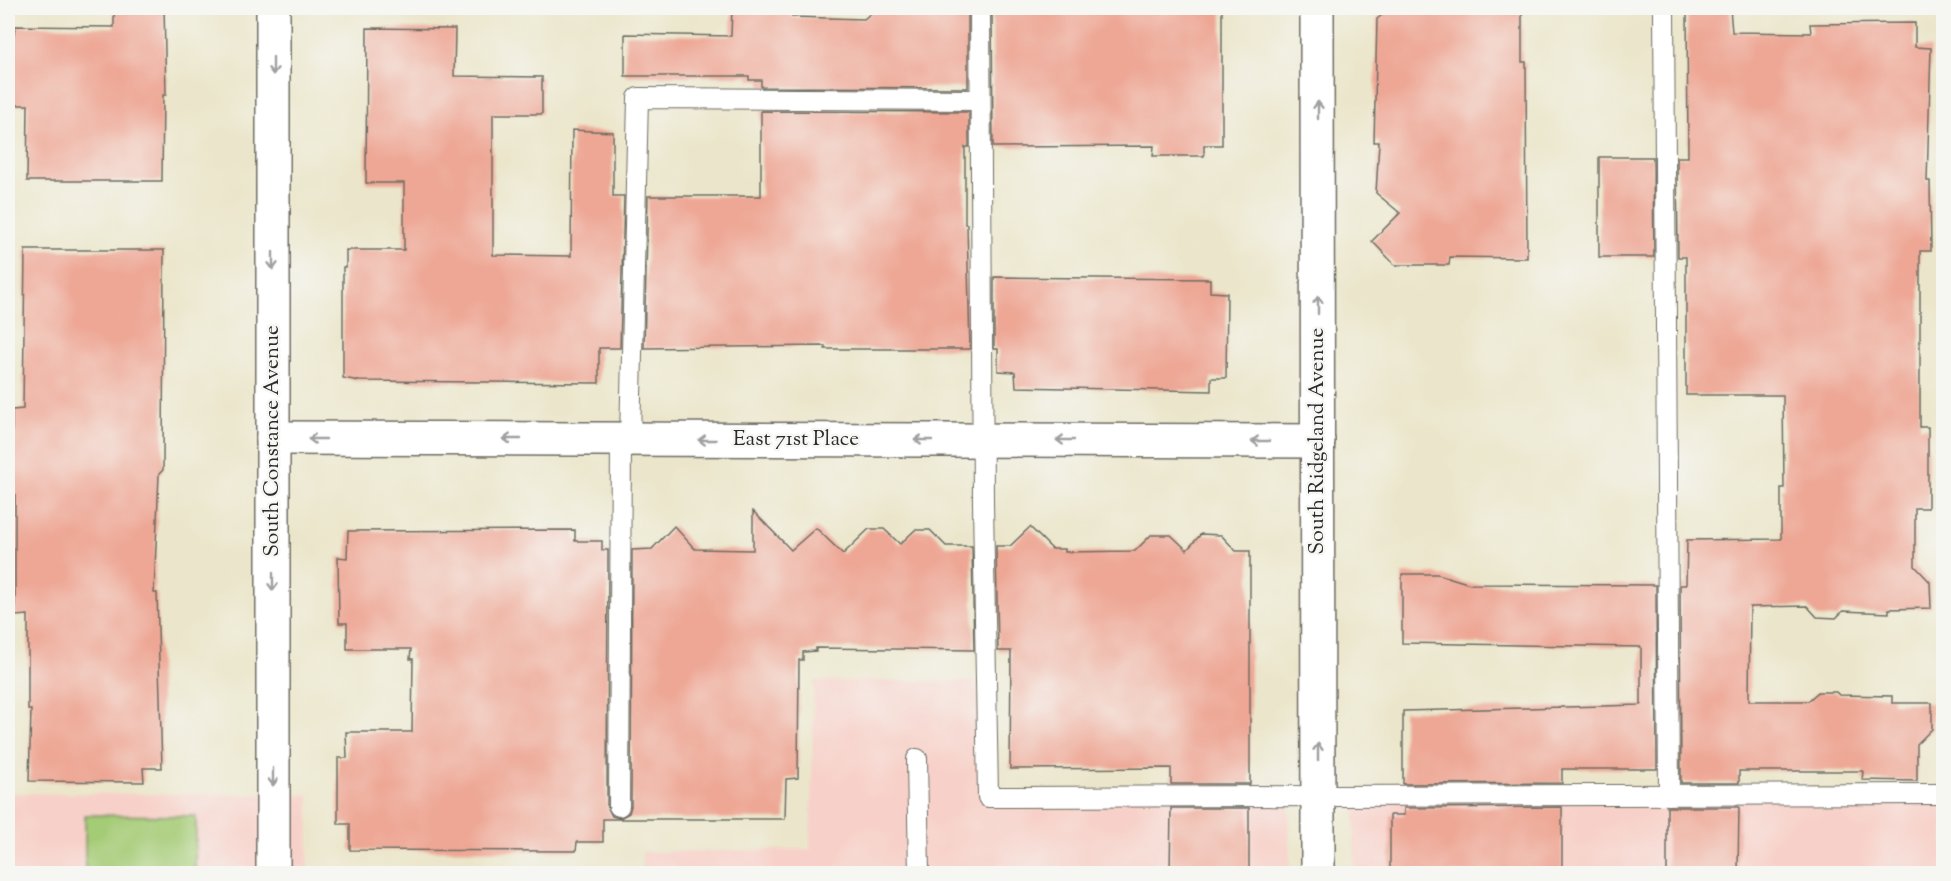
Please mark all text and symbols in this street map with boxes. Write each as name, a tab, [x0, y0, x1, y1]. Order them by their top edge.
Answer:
one-way arrow	[267, 55, 279, 75]
one-way arrow	[1312, 101, 1323, 121]
one-way arrow	[267, 250, 279, 270]
one-way arrow	[1312, 296, 1324, 316]
street label: South Constance Avenue	[258, 325, 288, 557]
street label: South Ridgeland Avenue	[1303, 328, 1333, 554]
street label: East 71st Place	[733, 425, 859, 455]
one-way arrow	[308, 433, 328, 445]
one-way arrow	[503, 433, 523, 445]
one-way arrow	[698, 434, 718, 446]
one-way arrow	[914, 434, 934, 446]
one-way arrow	[1055, 434, 1075, 446]
one-way arrow	[1250, 435, 1270, 446]
one-way arrow	[267, 571, 279, 591]
one-way arrow	[1312, 743, 1324, 763]
one-way arrow	[267, 766, 279, 786]

